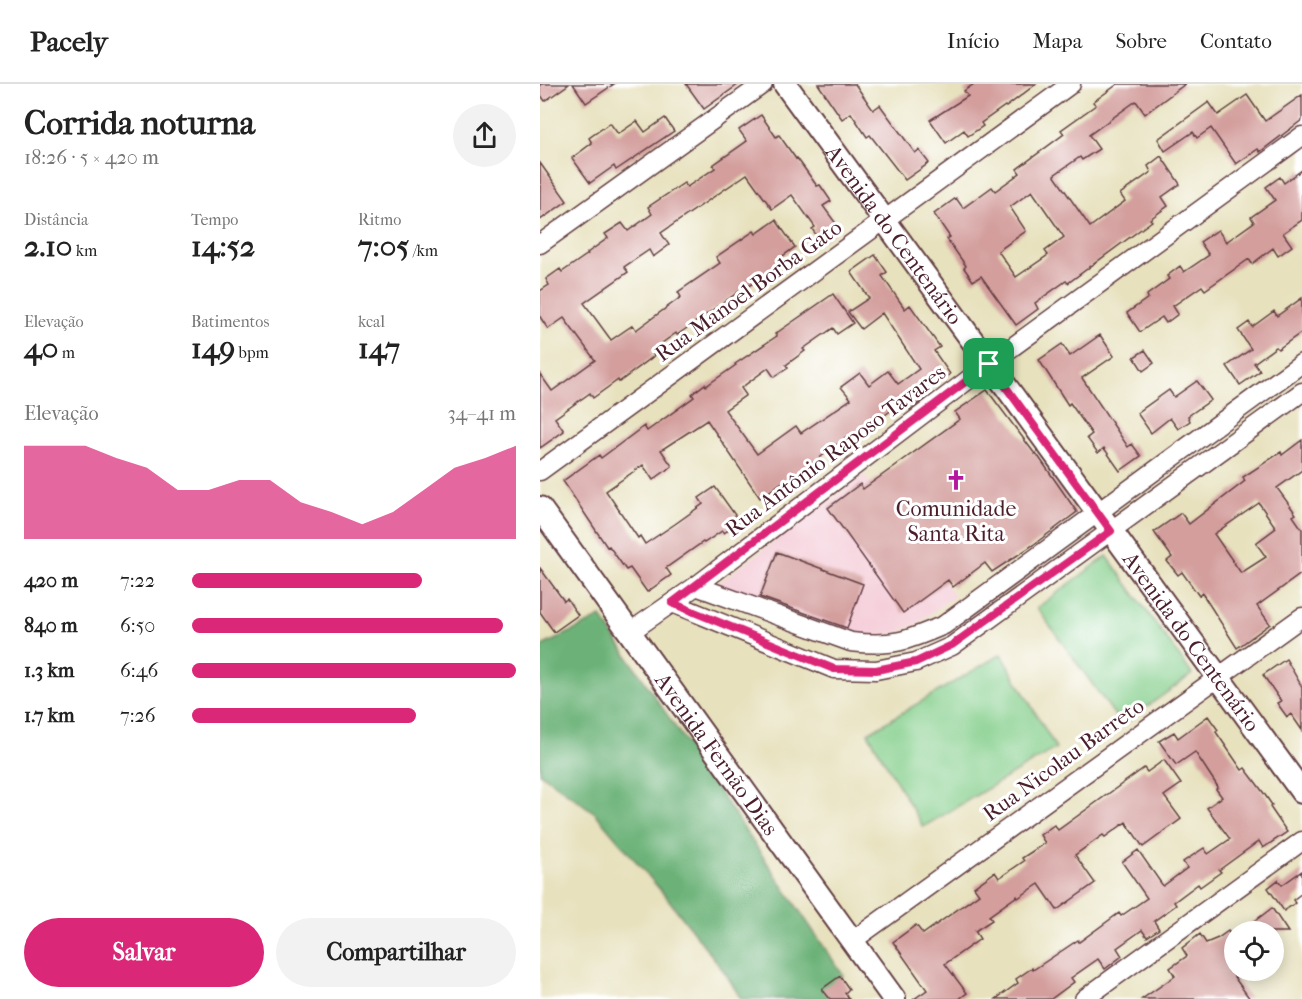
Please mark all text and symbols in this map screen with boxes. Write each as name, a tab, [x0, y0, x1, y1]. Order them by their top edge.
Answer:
text: Pacely	[30, 25, 108, 58]
text: Início	[947, 29, 999, 53]
text: Mapa	[1032, 29, 1082, 53]
text: Sobre	[1115, 29, 1167, 53]
text: Contato	[1200, 29, 1272, 53]
text: Corrida noturna	[24, 104, 255, 143]
button: share	[453, 104, 516, 167]
street label: Avenida do Centenário	[819, 139, 968, 330]
text: 18:26 · 5 × 420 m	[24, 146, 159, 169]
text: Distância	[24, 210, 88, 229]
text: Tempo	[191, 210, 238, 229]
text: Ritmo	[358, 210, 401, 229]
street label: Rua Manoel Borba Gato	[650, 214, 847, 367]
text: 2.10	[24, 229, 72, 264]
text: 14:52	[191, 229, 255, 264]
text: 7:05	[358, 229, 409, 264]
text: km	[72, 241, 97, 260]
text: /km	[409, 241, 438, 260]
text: Elevação	[24, 312, 84, 331]
text: Batimentos	[191, 312, 269, 331]
text: kcal	[358, 312, 385, 331]
text: 40	[24, 331, 58, 366]
text: 149	[191, 331, 235, 366]
text: 147	[358, 331, 400, 366]
pin	[963, 338, 1014, 389]
text: m	[58, 343, 75, 362]
text: bpm	[235, 343, 269, 362]
icon: arrive	[972, 347, 1005, 380]
street label: Rua Antônio Raposo Tavares	[720, 359, 951, 542]
text: Elevação	[24, 402, 99, 425]
text: 34–41 m	[447, 402, 516, 425]
church icon: Comunidade Santa Rita	[944, 468, 968, 492]
place label: Comunidade Santa Rita	[896, 496, 1016, 547]
street label: Avenida do Centenário	[1116, 546, 1265, 737]
text: 420 m	[24, 569, 78, 592]
text: 7:22	[120, 569, 155, 592]
text: 840 m	[24, 614, 78, 637]
text: 6:50	[120, 614, 155, 637]
text: 1.3 km	[24, 659, 74, 682]
text: 6:46	[120, 659, 158, 682]
street label: Avenida Fernão Dias	[649, 667, 784, 841]
street label: Rua Nicolau Barreto	[978, 693, 1149, 827]
text: 1.7 km	[24, 704, 75, 727]
text: 7:26	[120, 704, 156, 727]
button: Salvar	[24, 918, 264, 987]
button: Compartilhar	[276, 918, 516, 987]
map controls	[1224, 921, 1284, 981]
button: locate	[1224, 921, 1284, 981]

